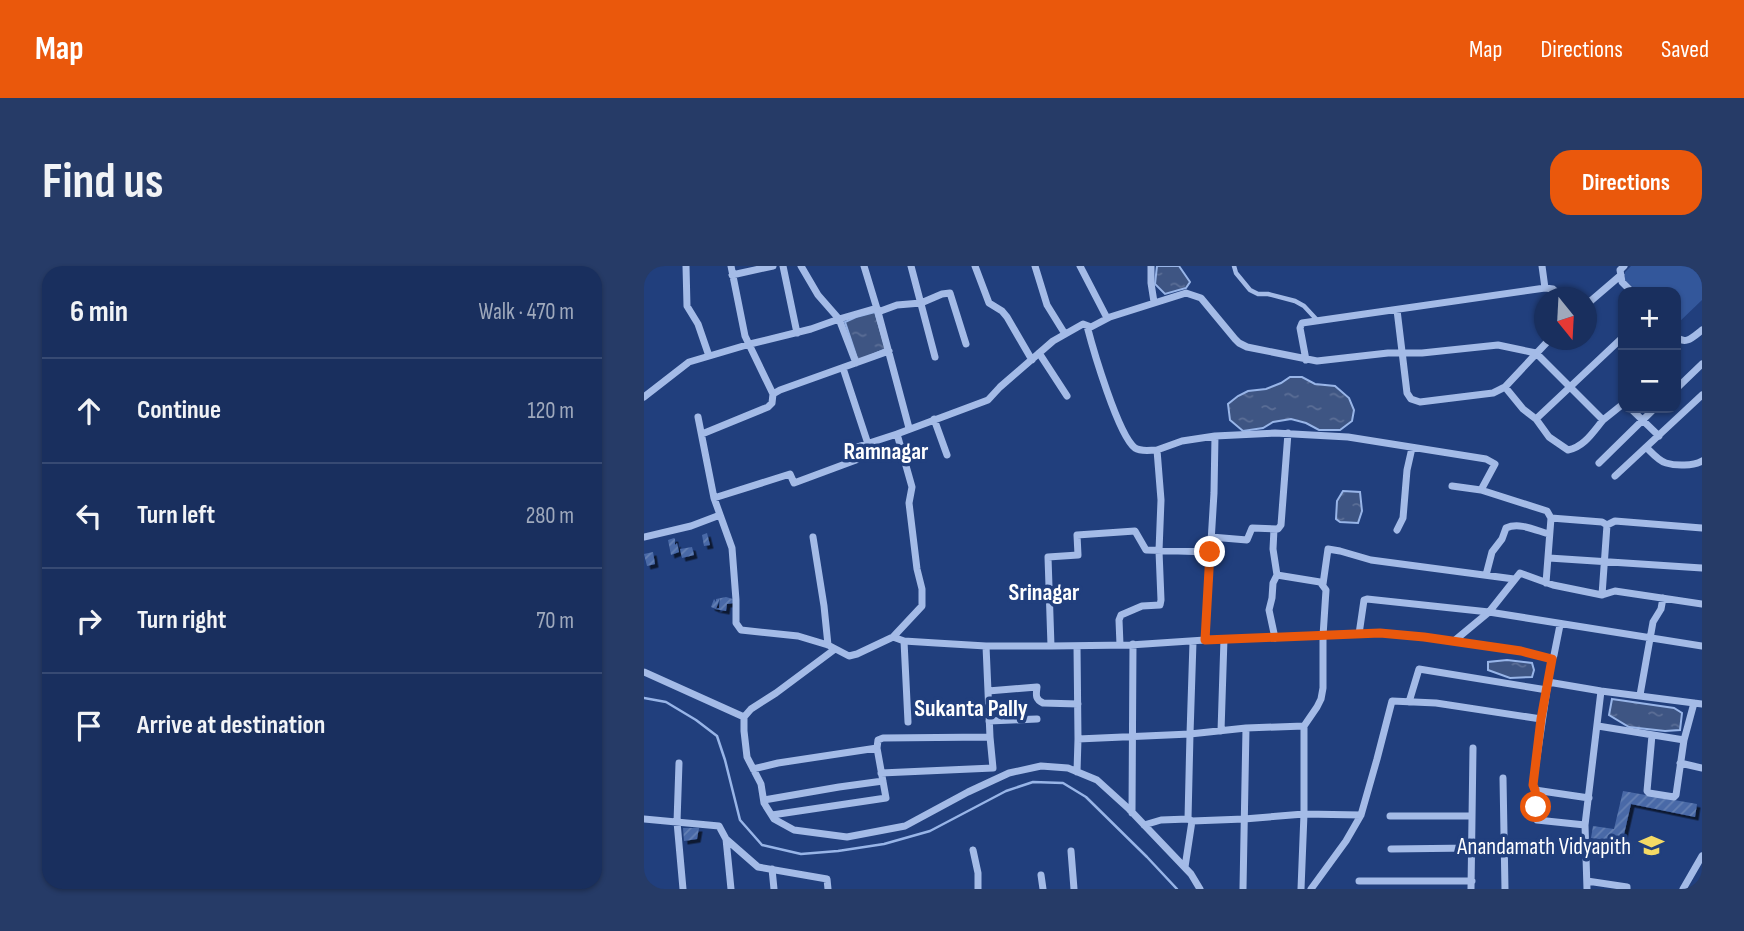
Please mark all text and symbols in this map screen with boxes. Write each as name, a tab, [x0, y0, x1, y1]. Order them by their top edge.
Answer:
text: Map	[35, 29, 84, 69]
text: Map	[1469, 35, 1502, 64]
text: Directions	[1540, 35, 1623, 64]
text: Saved	[1661, 35, 1709, 64]
button: Directions	[1550, 150, 1702, 215]
text: Find us	[42, 153, 164, 212]
north arrow	[1534, 287, 1597, 350]
map controls	[1618, 287, 1681, 413]
button: +	[1618, 287, 1681, 350]
text: 6 min	[70, 294, 128, 330]
text: Walk · 470 m	[479, 298, 574, 326]
button: −	[1618, 350, 1681, 413]
icon: ahead	[70, 392, 108, 430]
text: Continue	[137, 395, 221, 426]
text: 120 m	[528, 397, 574, 425]
district label: Ramnagar	[844, 437, 929, 466]
icon: left	[70, 497, 108, 535]
text: Turn left	[137, 500, 215, 531]
text: 280 m	[526, 502, 574, 530]
route end	[1194, 536, 1225, 567]
district label: Srinagar	[1009, 578, 1080, 607]
icon: right	[70, 602, 108, 640]
text: Turn right	[137, 605, 226, 636]
text: 70 m	[536, 607, 574, 635]
district label: Sukanta Pally	[914, 694, 1028, 723]
icon: arrive	[70, 707, 108, 745]
text: Arrive at destination	[137, 710, 325, 741]
route start	[1520, 791, 1551, 822]
school or university icon: Anandamath Vidyapith	[1637, 832, 1665, 860]
place label: Anandamath Vidyapith	[1456, 833, 1631, 861]

